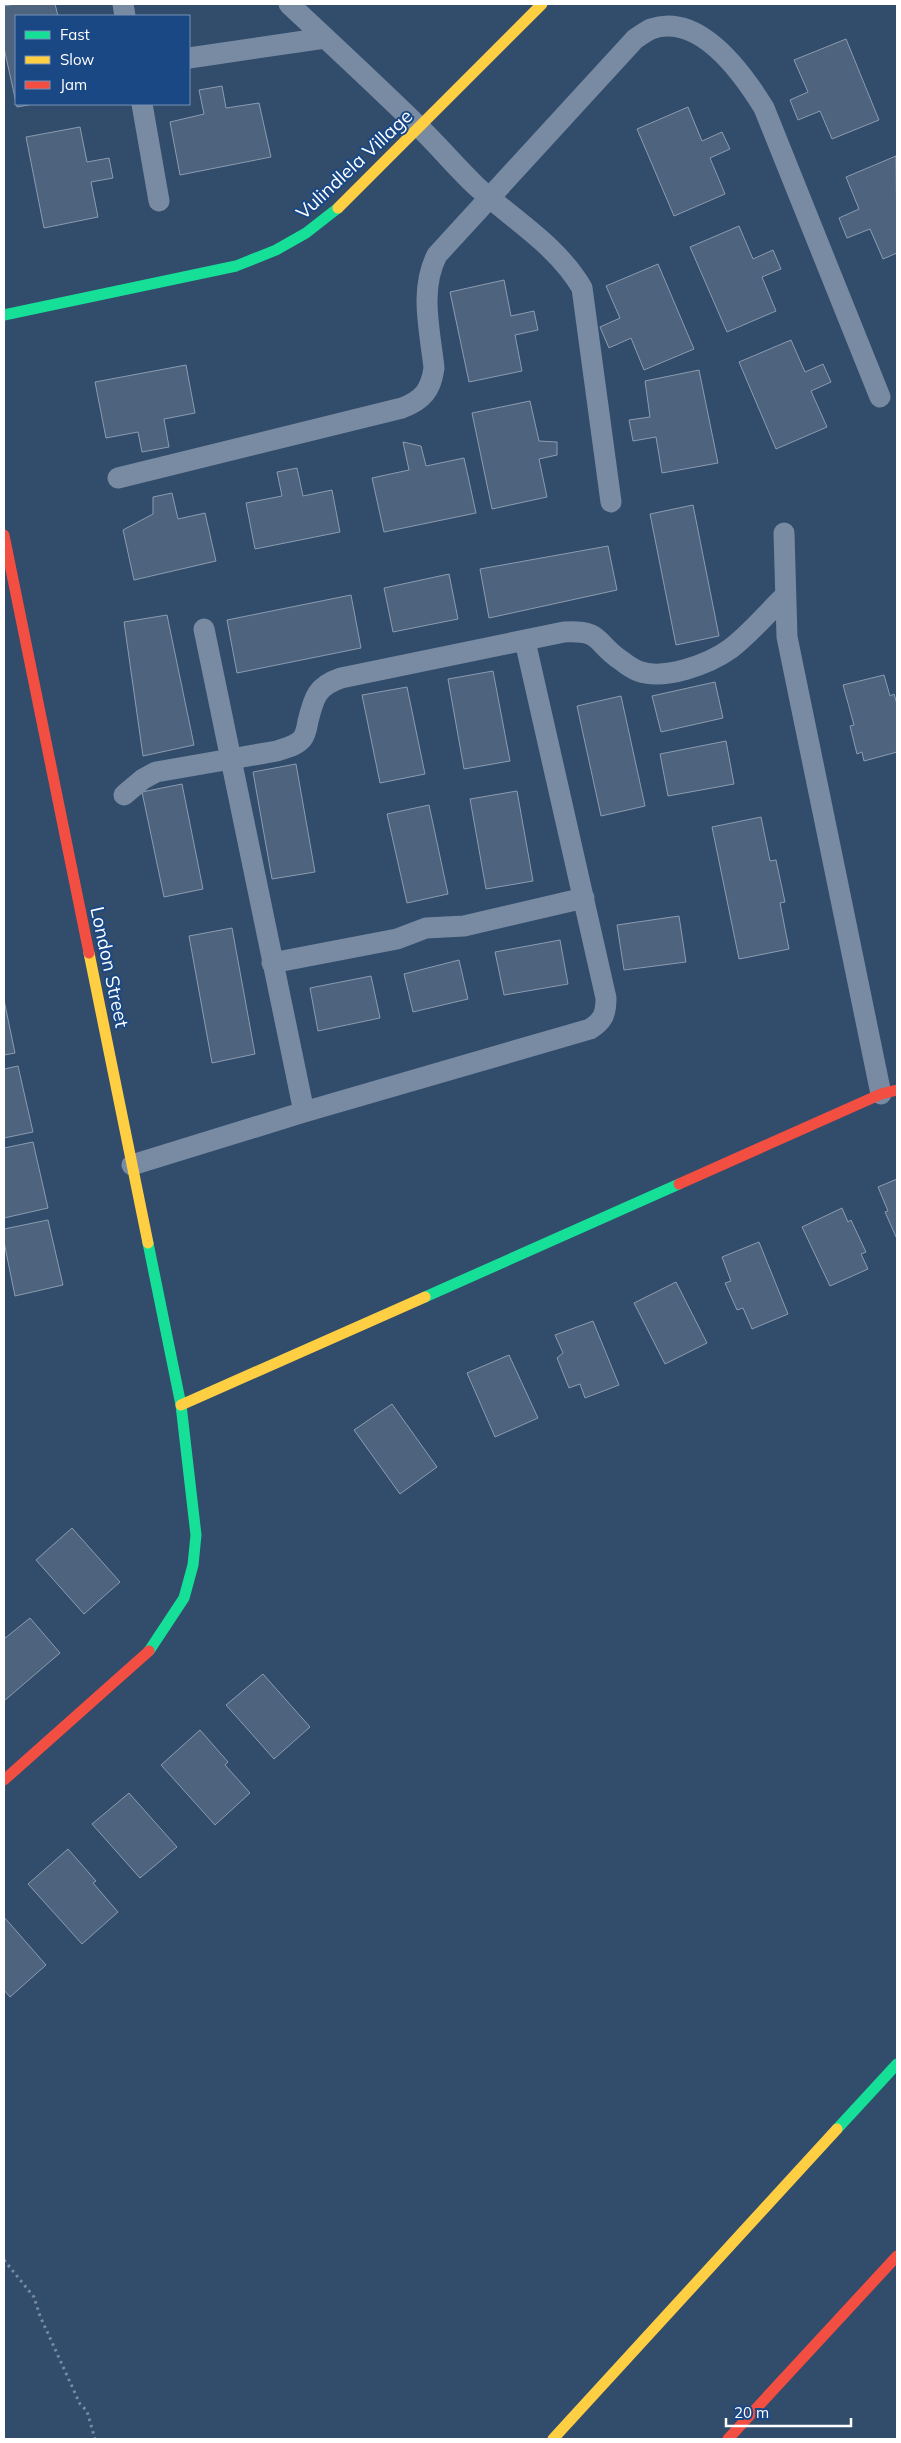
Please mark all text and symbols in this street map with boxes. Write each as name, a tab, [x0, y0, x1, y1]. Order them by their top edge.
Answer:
legend	[15, 15, 190, 105]
text: Fast	[60, 25, 90, 44]
text: Slow	[60, 50, 94, 69]
text: Jam	[60, 75, 87, 94]
street label: Vulindlela Village	[291, 104, 417, 224]
street label: London Street	[85, 904, 135, 1030]
scale bar	[726, 2396, 851, 2428]
text: 20 m	[734, 2403, 769, 2422]

